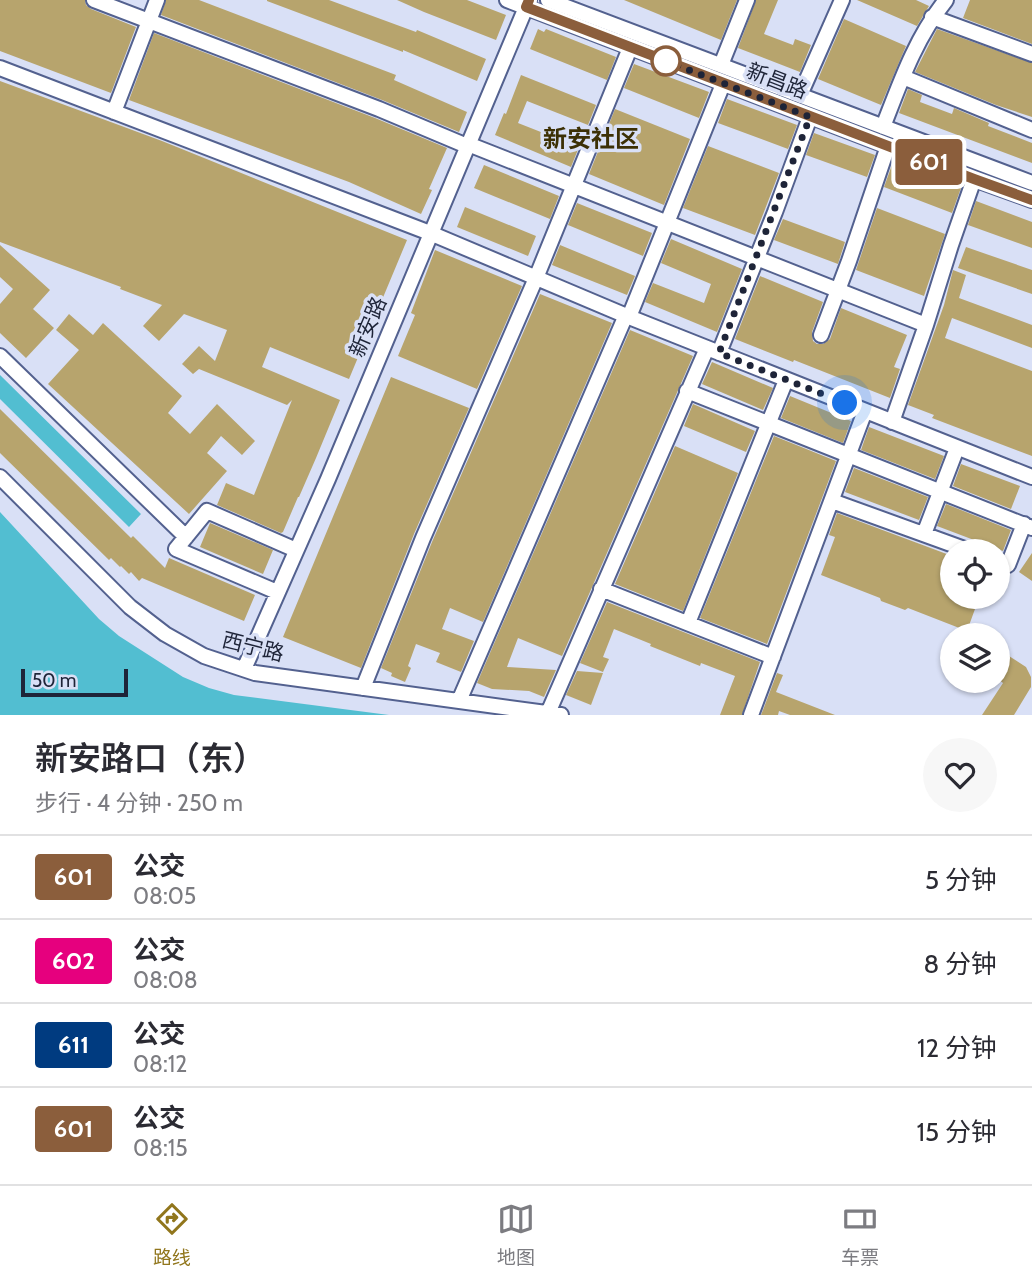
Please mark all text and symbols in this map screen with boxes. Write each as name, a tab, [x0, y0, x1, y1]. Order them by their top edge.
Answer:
unlabelled marker	[651, 46, 681, 76]
street label: 新昌路	[743, 58, 811, 103]
district label: 新安社区	[543, 124, 639, 153]
line badge: 601	[889, 139, 969, 185]
text: 601	[909, 147, 949, 176]
street label: 新安路	[344, 293, 391, 361]
your location	[827, 385, 862, 420]
map controls	[940, 539, 1010, 693]
button: locate	[940, 539, 1010, 609]
button: layers	[940, 623, 1010, 693]
street label: 西宁路	[220, 627, 287, 666]
scale bar	[21, 666, 128, 698]
text: 50 m	[32, 669, 76, 692]
text: 新安路口（东）	[35, 738, 266, 778]
button: heart	[923, 738, 997, 812]
text: 步行 · 4 分钟 · 250 m	[35, 789, 243, 817]
text: 公交	[133, 850, 185, 882]
text: 601	[54, 862, 93, 891]
text: 5 分钟	[925, 864, 997, 896]
text: 08:05	[133, 882, 196, 910]
text: 公交	[133, 934, 185, 966]
text: 602	[52, 946, 95, 975]
text: 8 分钟	[923, 948, 997, 980]
text: 08:08	[133, 966, 198, 994]
text: 公交	[133, 1018, 185, 1050]
text: 611	[58, 1030, 89, 1059]
text: 12 分钟	[917, 1032, 997, 1064]
text: 08:12	[133, 1050, 187, 1078]
text: 公交	[133, 1102, 185, 1134]
text: 601	[54, 1114, 93, 1143]
text: 15 分钟	[917, 1116, 997, 1148]
text: 08:15	[133, 1134, 188, 1162]
tab: 路线	[153, 1200, 191, 1269]
tab: 地图	[497, 1200, 535, 1269]
tab: 车票	[841, 1200, 879, 1269]

